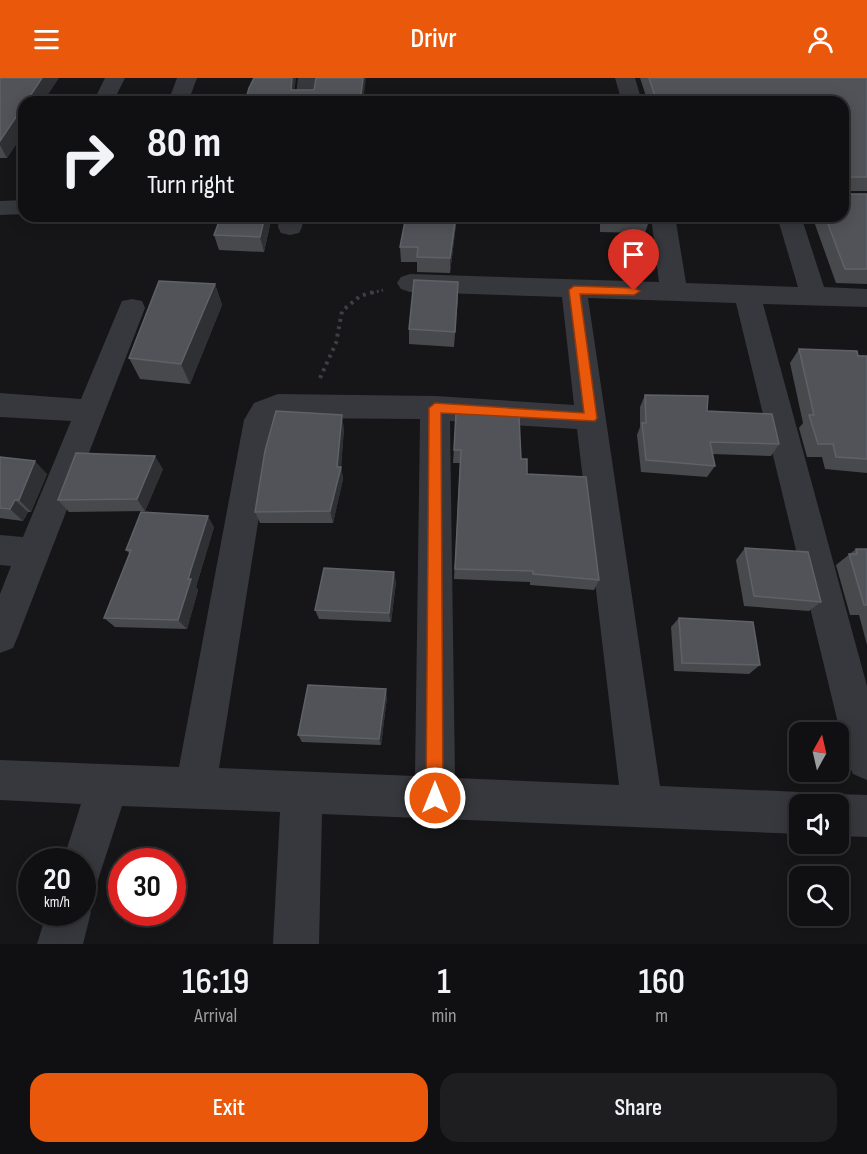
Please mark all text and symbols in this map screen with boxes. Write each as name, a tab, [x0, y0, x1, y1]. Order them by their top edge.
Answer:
icon: menu	[30, 23, 63, 56]
text: Drivr	[410, 23, 457, 55]
icon: person	[804, 23, 837, 56]
text: 80 m	[147, 118, 221, 169]
icon: right	[48, 120, 126, 198]
text: Turn right	[147, 169, 234, 201]
pin	[608, 229, 659, 291]
icon: arrive	[617, 238, 650, 271]
north arrow	[789, 722, 849, 782]
map controls	[789, 722, 849, 926]
position arrow	[403, 766, 467, 830]
button: sound	[789, 794, 849, 854]
speed limit sign: 30	[108, 848, 186, 926]
text: 20	[43, 862, 71, 898]
button: search	[789, 866, 849, 926]
text: km/h	[44, 893, 70, 912]
text: 16:19	[182, 961, 249, 1004]
text: 1	[437, 961, 451, 1004]
text: 160	[638, 961, 685, 1004]
text: Arrival	[194, 1004, 237, 1028]
text: min	[431, 1004, 457, 1028]
text: m	[655, 1004, 668, 1028]
button: Exit	[30, 1073, 428, 1142]
button: Share	[440, 1073, 837, 1142]

